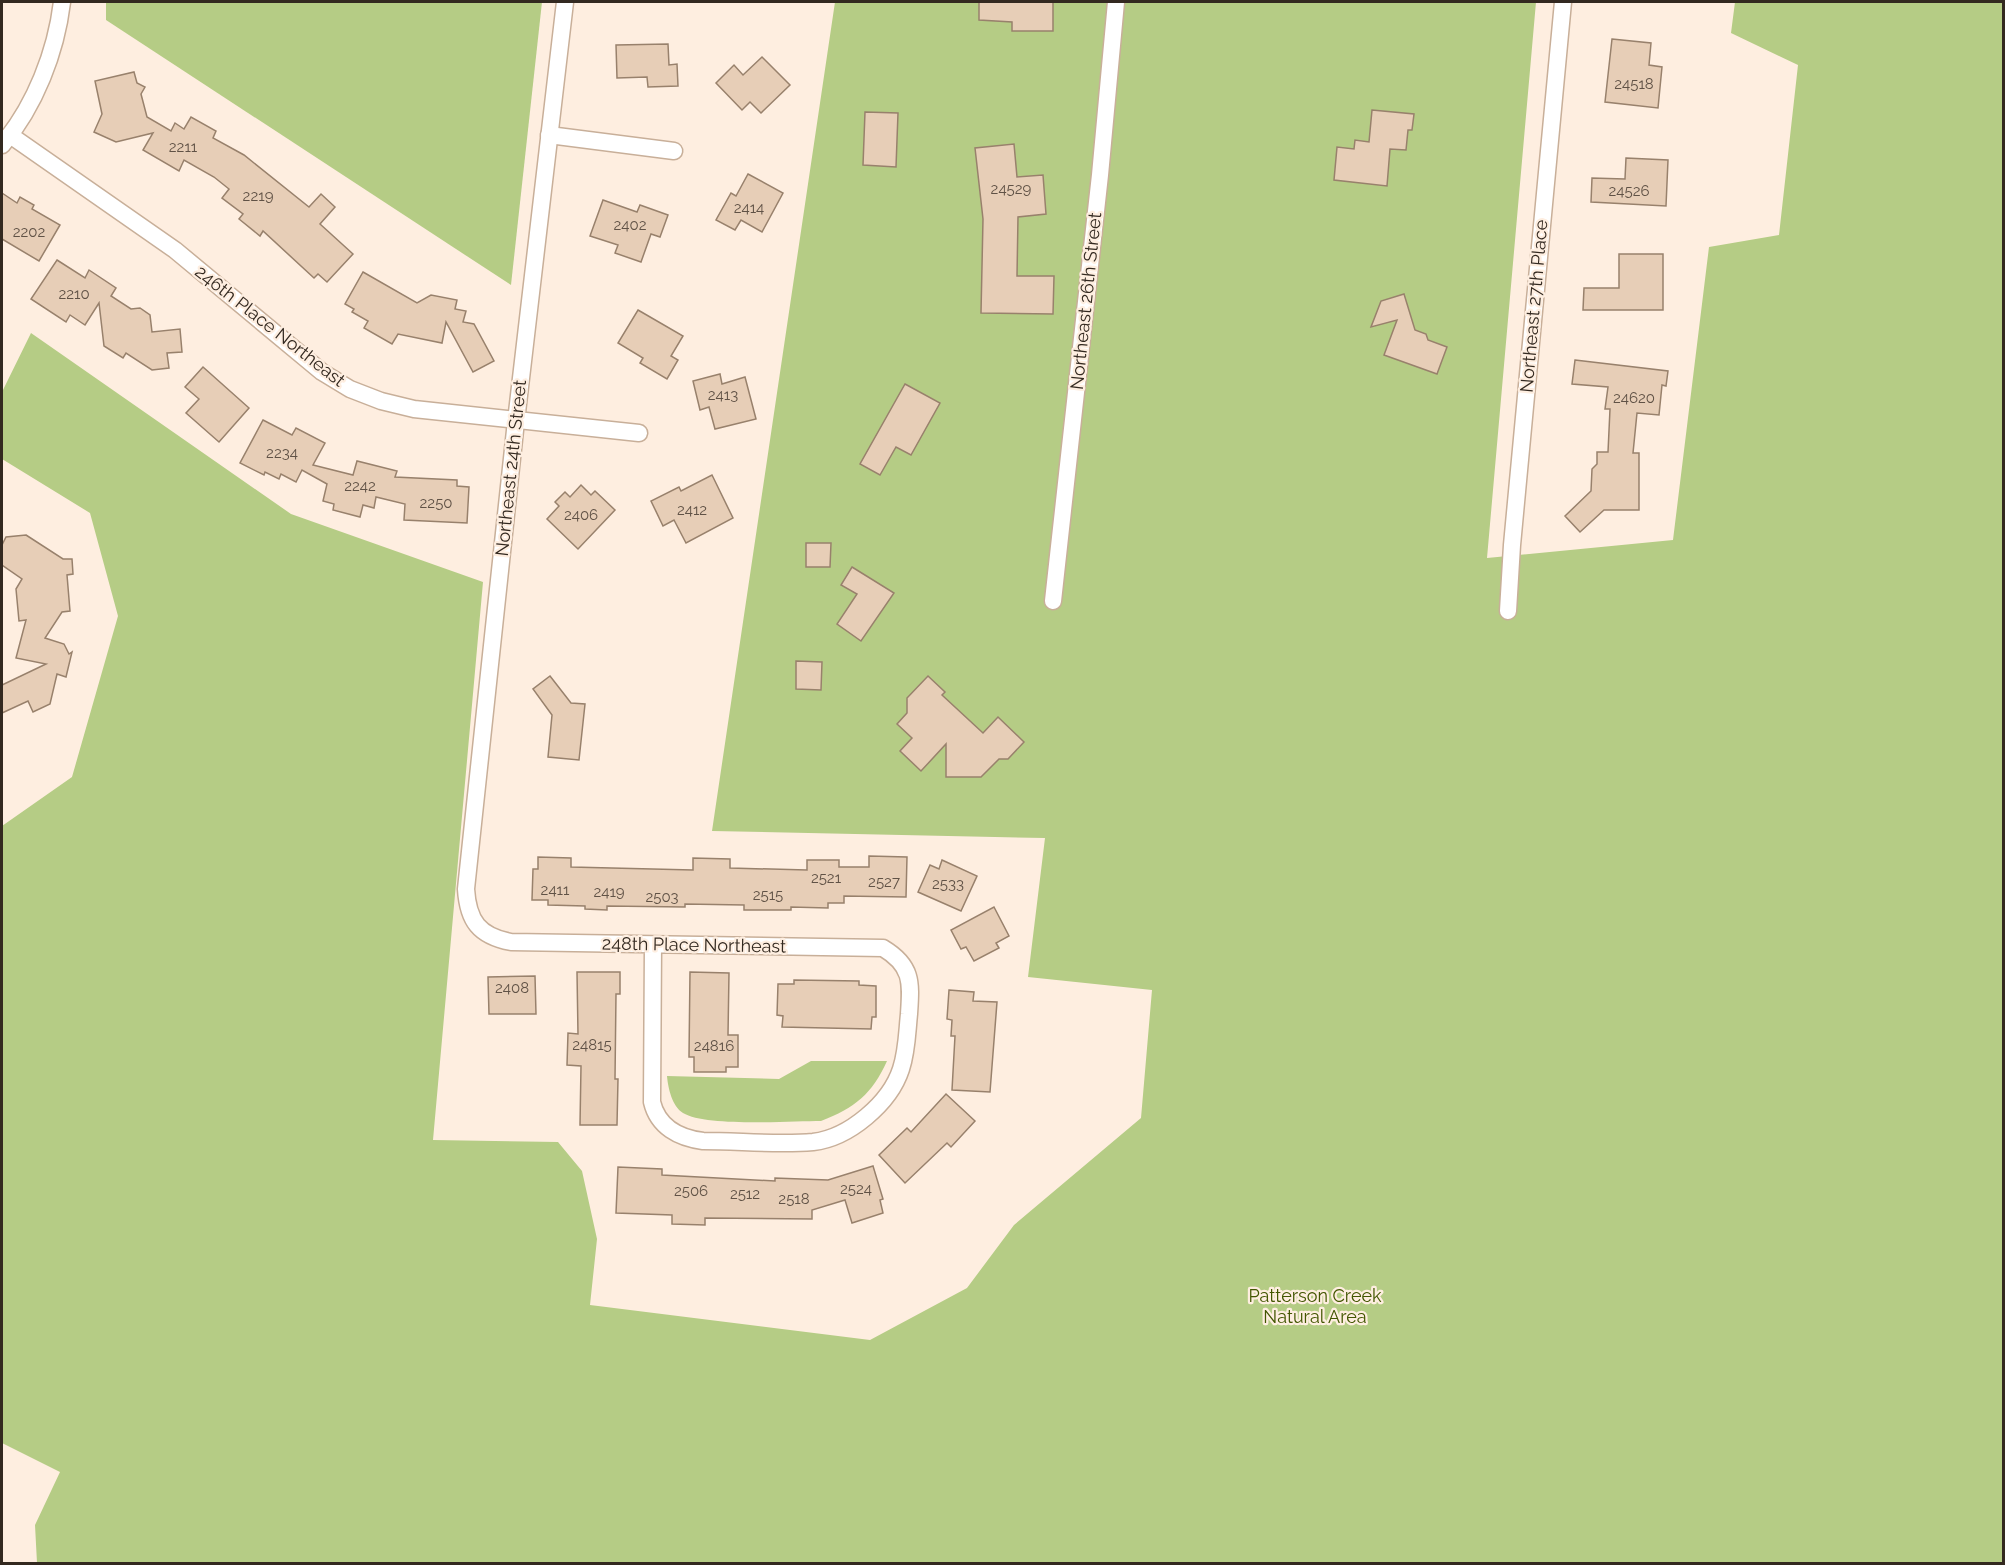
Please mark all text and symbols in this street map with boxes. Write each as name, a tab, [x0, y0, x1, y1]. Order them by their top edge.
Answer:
house number: 24518	[1614, 75, 1654, 93]
house number: 2211	[169, 138, 198, 156]
house number: 24529	[991, 180, 1032, 198]
house number: 24526	[1608, 182, 1650, 200]
house number: 2219	[243, 187, 274, 205]
house number: 2414	[734, 199, 764, 217]
street label: Northeast 26th Street	[1066, 211, 1105, 391]
house number: 2402	[613, 216, 647, 234]
street label: Northeast 27th Place	[1515, 218, 1552, 393]
house number: 2202	[13, 223, 45, 241]
street label: 246th Place Northeast	[191, 261, 349, 391]
house number: 2210	[58, 285, 90, 303]
street label: Northeast 24th Street	[491, 379, 530, 557]
house number: 2413	[708, 386, 738, 404]
house number: 24620	[1613, 389, 1655, 407]
house number: 2234	[266, 444, 298, 462]
house number: 2242	[344, 477, 376, 495]
house number: 2250	[420, 494, 453, 512]
house number: 2412	[677, 501, 707, 519]
house number: 2406	[564, 506, 598, 524]
house number: 2521	[811, 869, 842, 887]
house number: 2527	[868, 873, 900, 891]
house number: 2533	[932, 875, 964, 893]
house number: 2411	[541, 881, 570, 899]
house number: 2419	[593, 883, 625, 901]
house number: 2515	[753, 886, 783, 904]
house number: 2503	[645, 888, 679, 906]
street label: 248th Place Northeast	[602, 932, 786, 957]
house number: 2408	[495, 979, 529, 997]
house number: 24815	[572, 1036, 612, 1054]
house number: 24816	[694, 1037, 734, 1055]
house number: 2524	[840, 1180, 872, 1198]
house number: 2506	[674, 1182, 708, 1200]
house number: 2512	[730, 1185, 760, 1203]
house number: 2518	[778, 1190, 810, 1208]
park label: Patterson Creek Natural Area	[1248, 1285, 1382, 1327]

